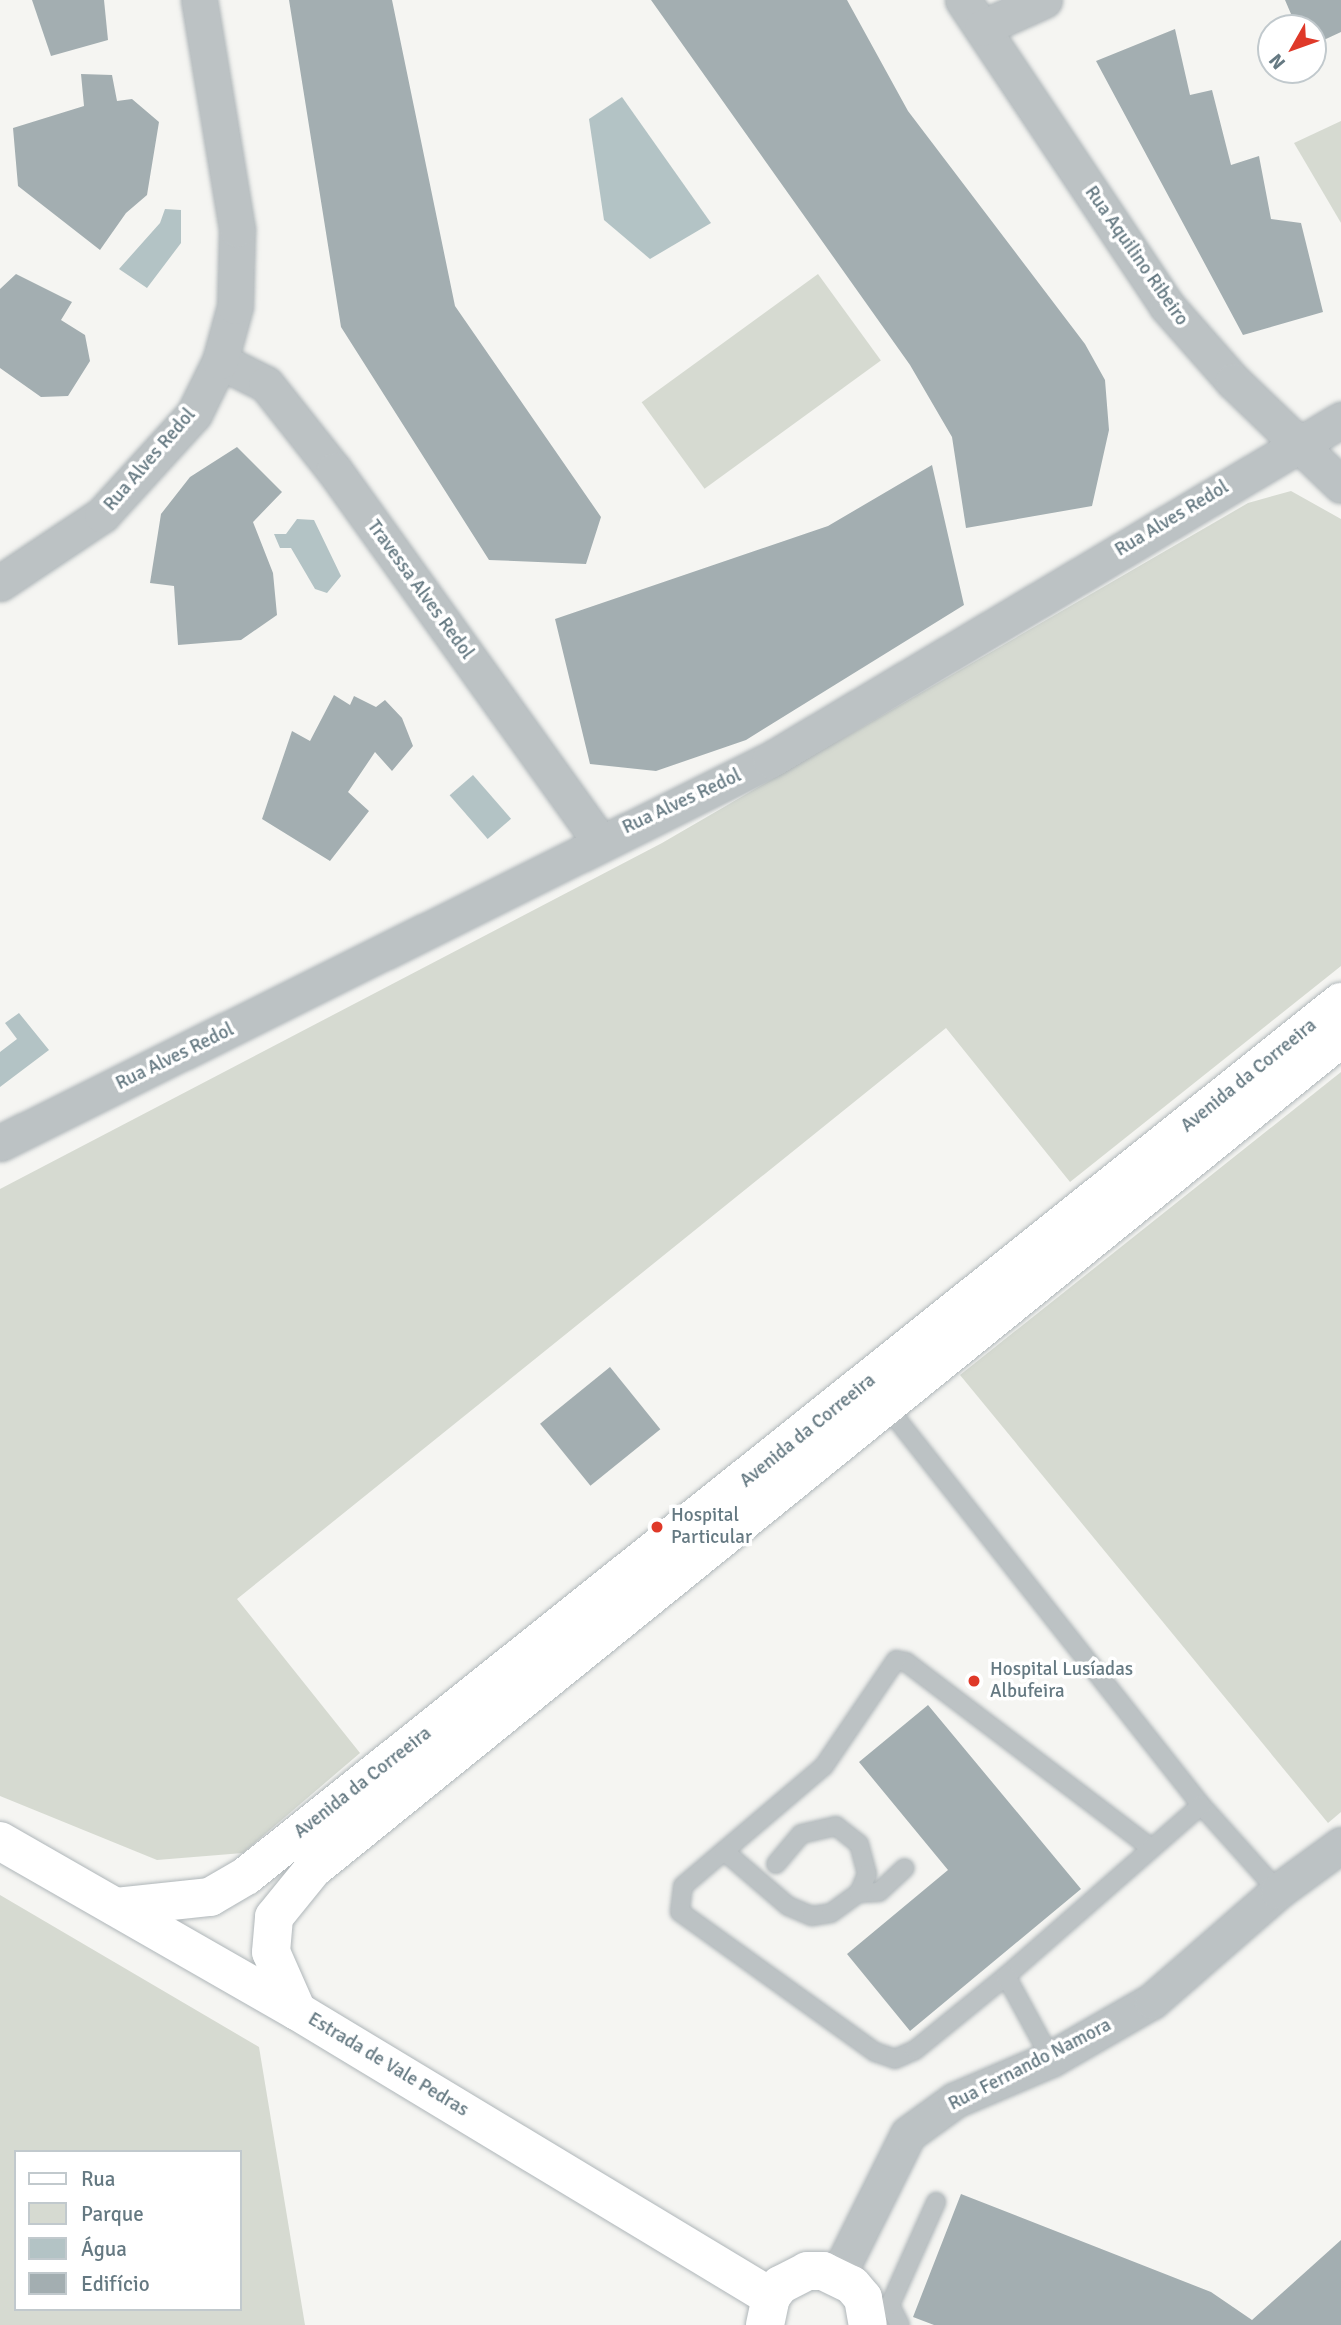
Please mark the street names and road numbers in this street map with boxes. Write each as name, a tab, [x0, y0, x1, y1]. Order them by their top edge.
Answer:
street label: Rua Aquilino Ribeiro	[1079, 182, 1193, 330]
street label: Rua Alves Redol	[99, 404, 201, 516]
street label: Rua Alves Redol	[1111, 476, 1233, 562]
street label: Travessa Alves Redol	[362, 516, 478, 664]
street label: Rua Alves Redol	[619, 764, 745, 840]
street label: Avenida da Correeira	[1177, 1014, 1321, 1138]
street label: Rua Alves Redol	[112, 1019, 238, 1095]
street label: Avenida da Correeira	[736, 1369, 880, 1493]
street label: Avenida da Correeira	[290, 1722, 436, 1844]
street label: Estrada de Vale Pedras	[304, 2008, 472, 2122]
street label: Rua Fernando Namora	[945, 2014, 1115, 2116]

